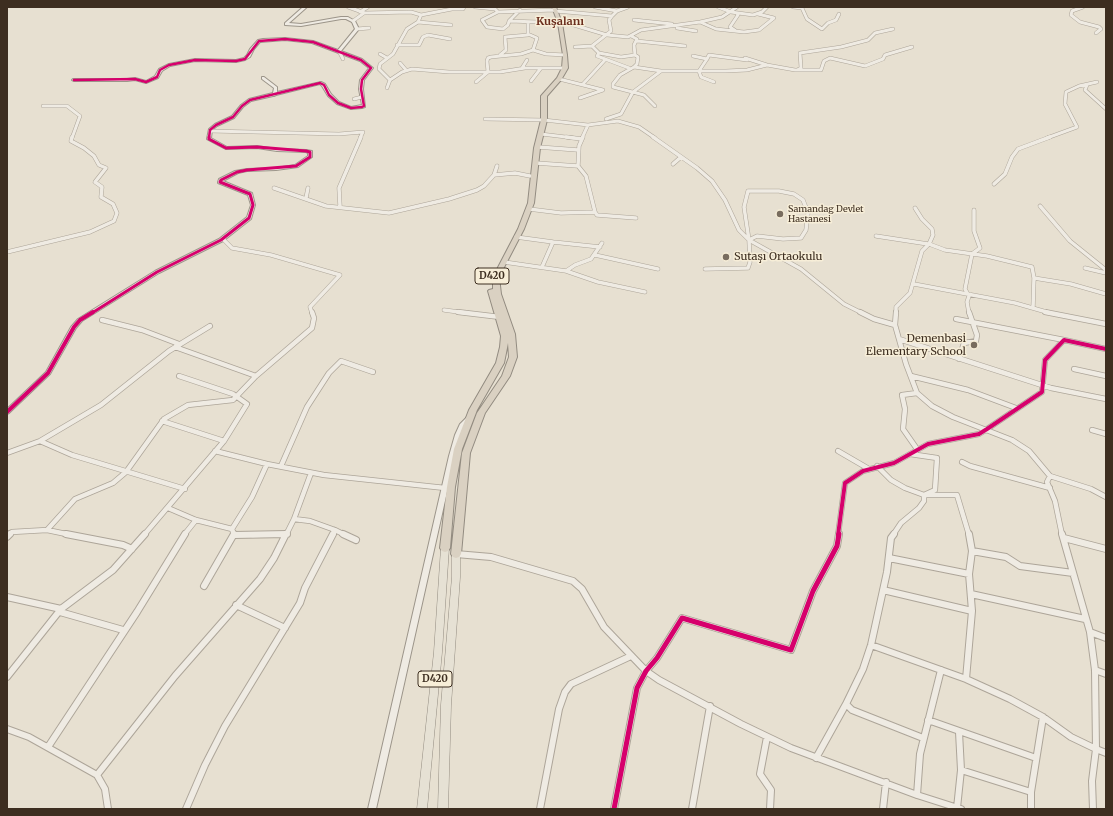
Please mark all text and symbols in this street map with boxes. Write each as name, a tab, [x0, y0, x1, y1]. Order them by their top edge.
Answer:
district label: Kuşalanı	[536, 15, 584, 29]
place label: Samandag Devlet Hastanesi	[788, 204, 864, 225]
marker: Samandag Devlet Hastanesi	[775, 209, 785, 219]
place label: Sutaşı Ortaokulu	[734, 250, 823, 264]
marker: Sutaşı Ortaokulu	[721, 252, 731, 262]
road number: D420	[475, 268, 509, 284]
place label: Demenbasi Elementary School	[866, 332, 966, 358]
marker: Demenbasi Elementary School	[969, 340, 979, 350]
road number: D420	[418, 671, 452, 687]

